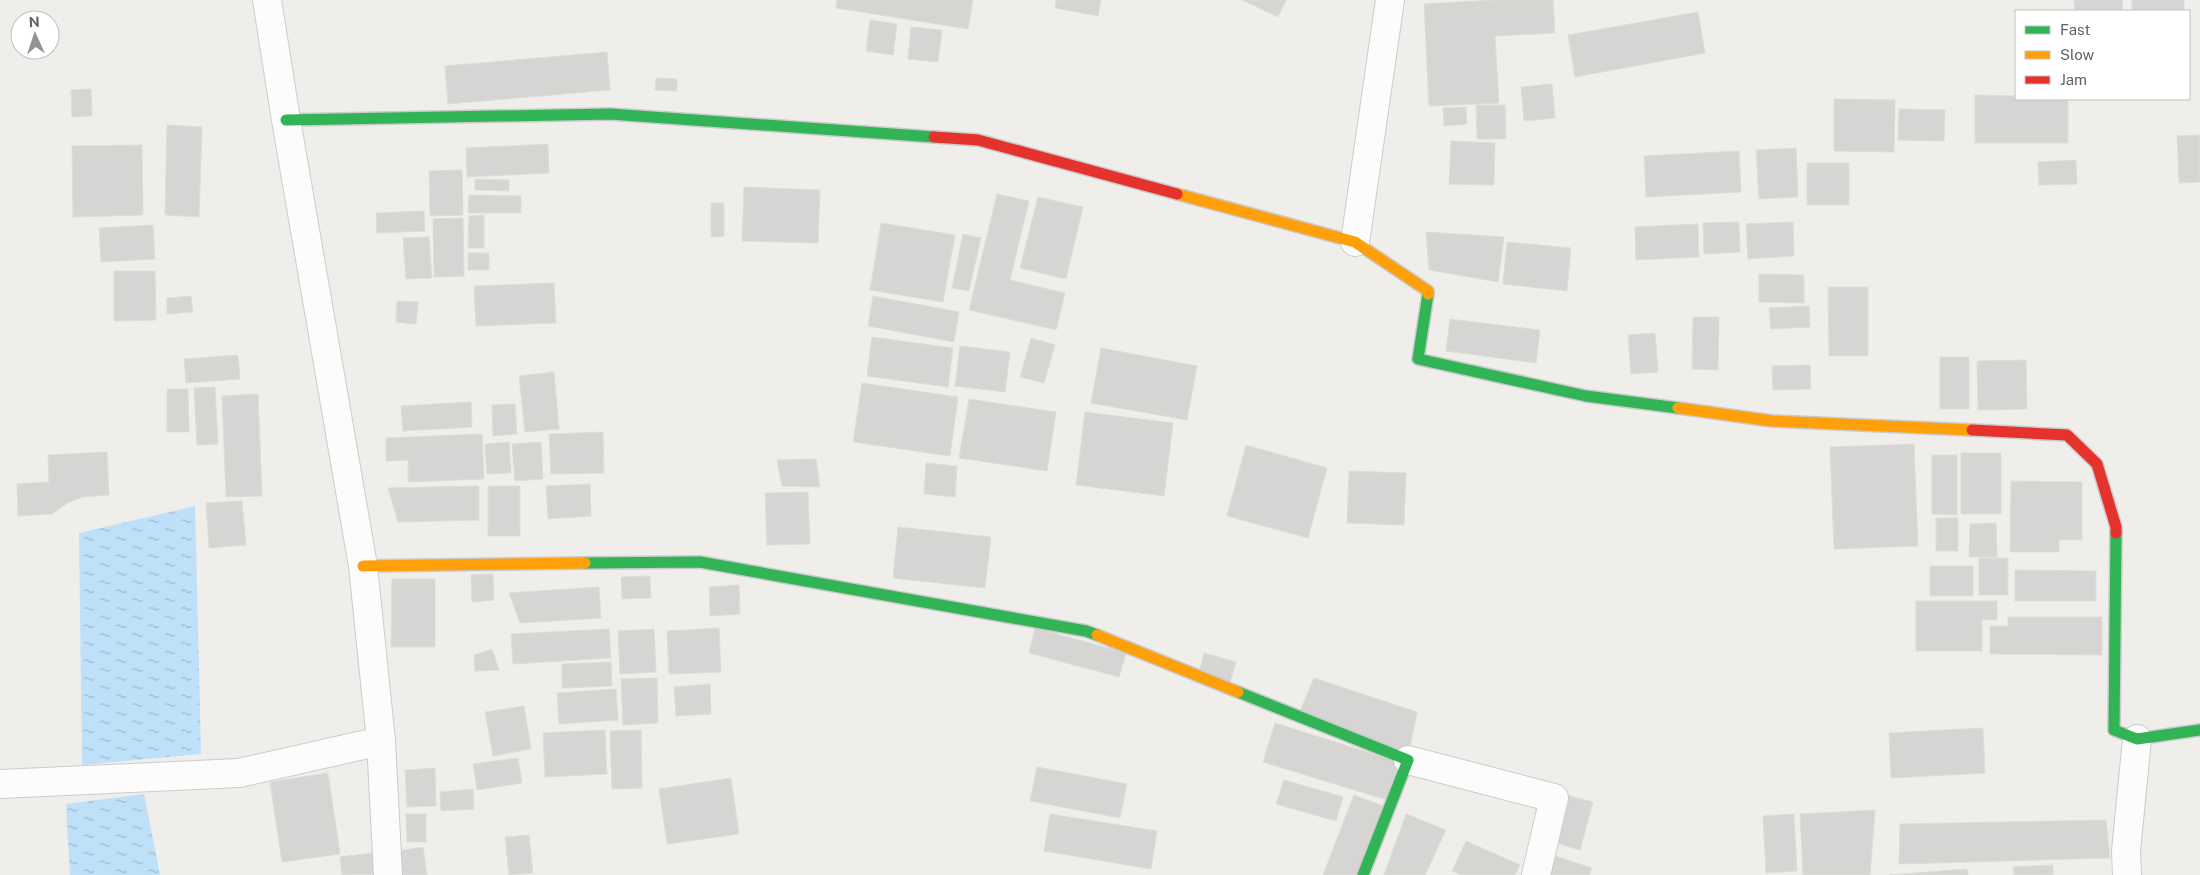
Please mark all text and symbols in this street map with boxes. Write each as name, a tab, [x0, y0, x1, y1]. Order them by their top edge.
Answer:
north arrow	[10, 10, 60, 60]
legend	[2015, 10, 2190, 100]
text: N	[28, 14, 40, 30]
text: Fast	[2060, 21, 2090, 38]
text: Slow	[2060, 46, 2095, 63]
text: Jam	[2060, 71, 2087, 88]

